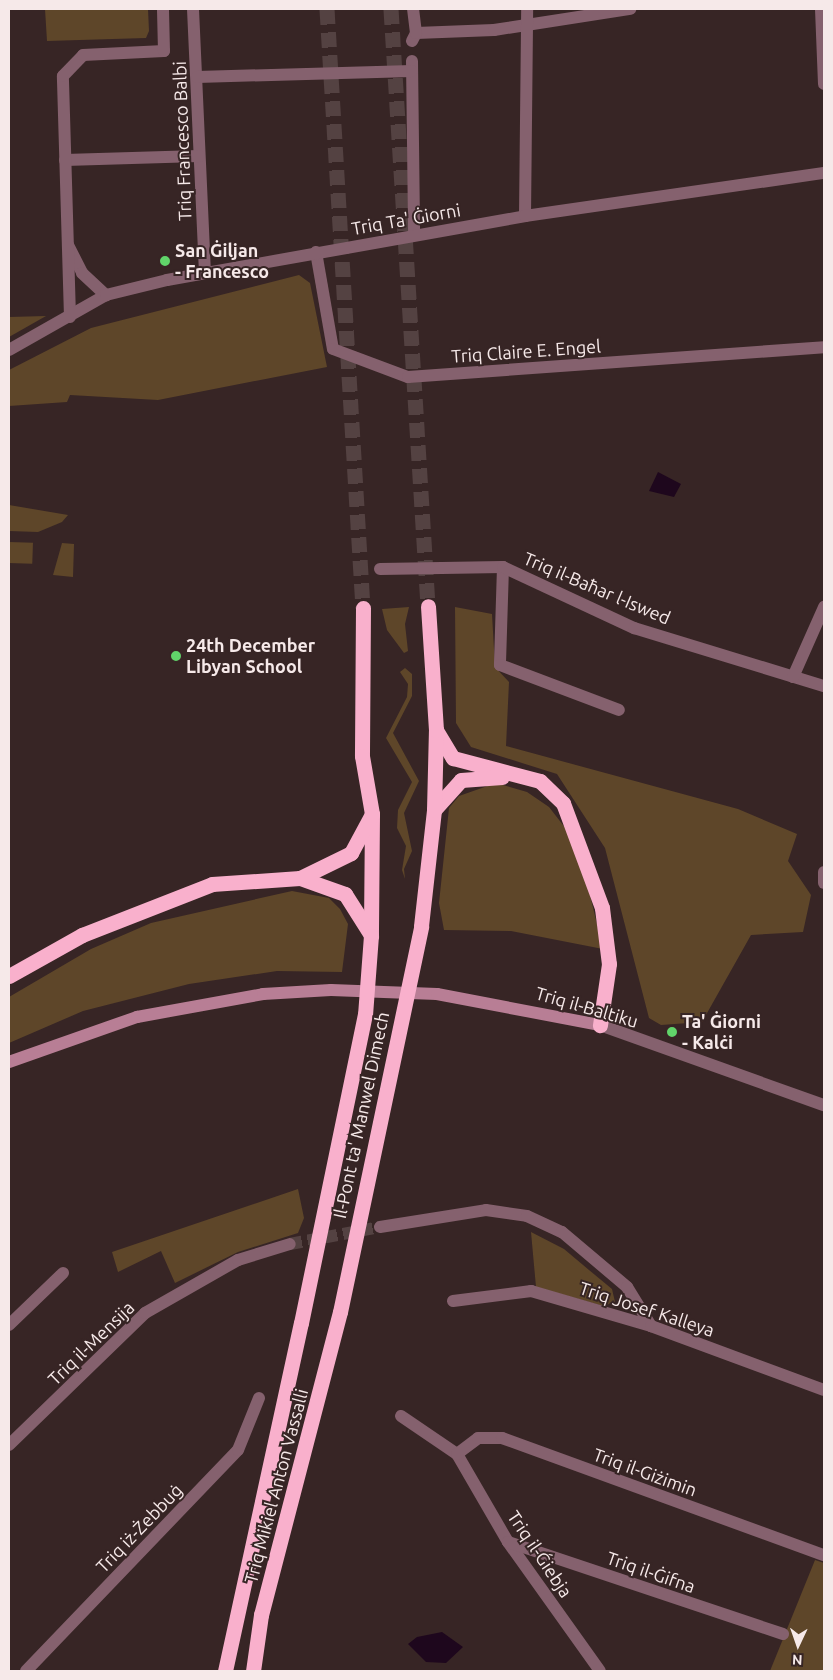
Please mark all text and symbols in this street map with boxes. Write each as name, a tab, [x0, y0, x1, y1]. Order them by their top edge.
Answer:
street label: Triq Francesco Balbi	[168, 61, 196, 221]
street label: Triq Ta' Ġiorni	[350, 199, 462, 239]
place label: San Ġiljan - Francesco	[175, 240, 269, 282]
marker: San Ġiljan - Francesco	[159, 255, 171, 267]
street label: Triq Claire E. Engel	[451, 335, 601, 367]
street label: Triq il-Baħar l-Iswed	[520, 547, 674, 629]
place label: 24th December Libyan School	[186, 635, 315, 678]
marker: 24th December Libyan School	[170, 650, 182, 662]
street label: Triq il-Baltiku	[533, 982, 641, 1032]
street label: Il-Pont ta' Manwel Dimech	[329, 1010, 393, 1220]
place label: Ta' Ġiorni - Kalċi	[682, 1011, 761, 1054]
marker: Ta' Ġiorni - Kalċi	[666, 1026, 678, 1038]
street label: Triq Josef Kalleya	[577, 1277, 717, 1341]
street label: Triq il-Mensija	[44, 1297, 138, 1389]
street label: Triq Mikiel Anton Vassalli	[240, 1386, 312, 1586]
street label: Triq il-Giżimin	[590, 1443, 700, 1501]
street label: Triq iż-Żebbuġ	[91, 1479, 187, 1577]
street label: Triq il-Ǵiebja	[503, 1507, 577, 1601]
street label: Triq il-Ġifna	[604, 1547, 698, 1597]
north arrow	[773, 1620, 823, 1670]
text: N	[792, 1652, 803, 1668]

